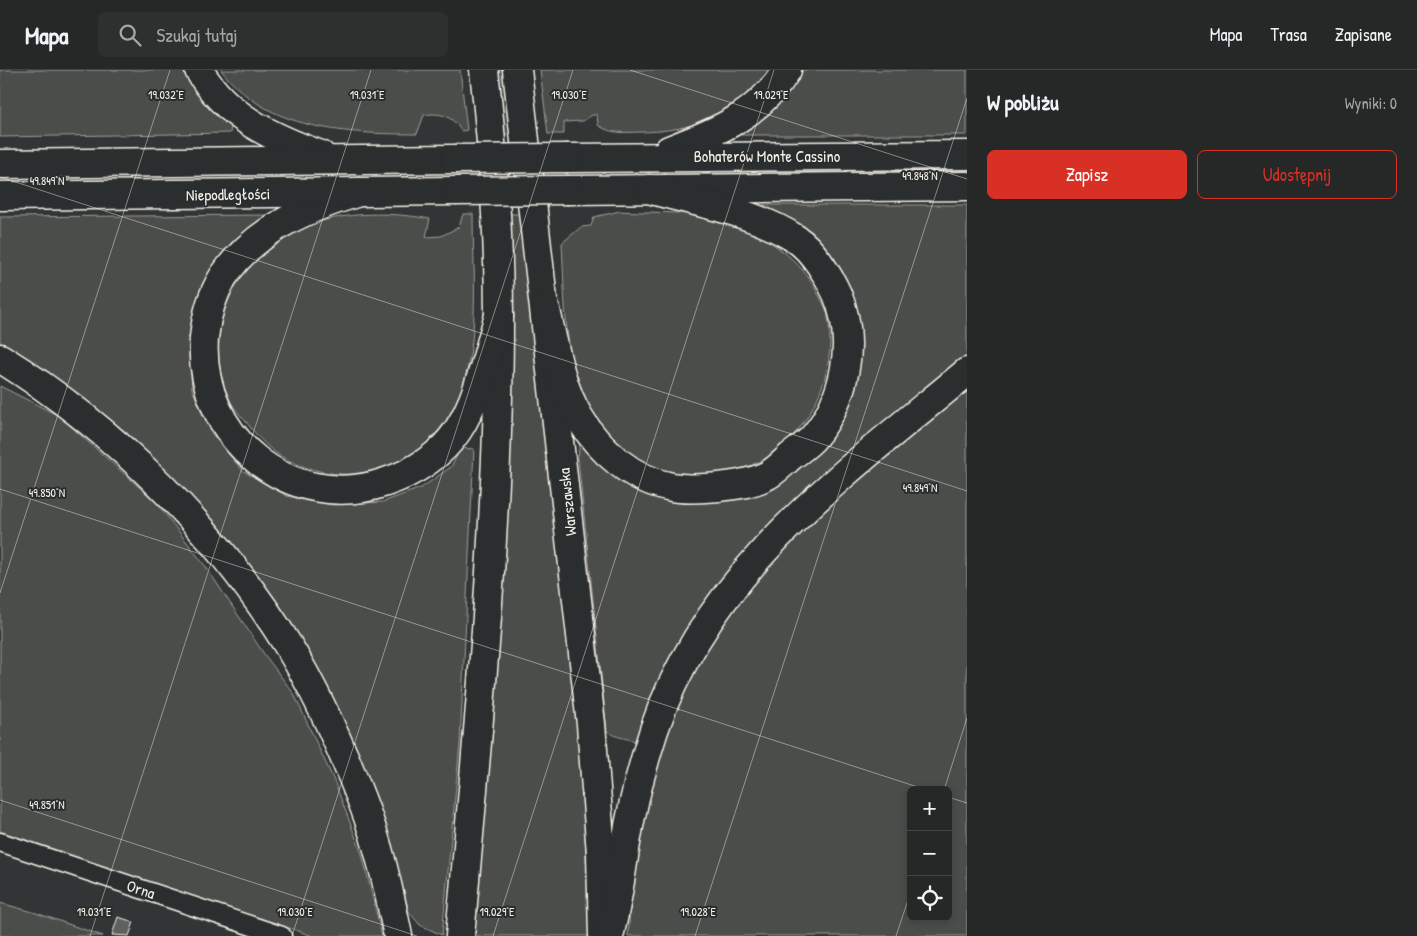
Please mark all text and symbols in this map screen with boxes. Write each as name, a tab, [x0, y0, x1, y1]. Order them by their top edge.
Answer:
search box	[98, 12, 448, 57]
text: Mapa	[25, 19, 68, 51]
icon: search	[116, 21, 144, 49]
text: Szukaj tutaj	[156, 22, 238, 48]
text: Mapa	[1210, 22, 1242, 47]
text: Trasa	[1270, 22, 1307, 47]
text: Zapisane	[1335, 22, 1392, 47]
text: 19.032°E	[148, 86, 185, 103]
text: 19.031°E	[350, 86, 385, 103]
text: 19.030°E	[551, 86, 587, 103]
text: 19.029°E	[754, 86, 789, 103]
text: W pobliżu	[987, 88, 1059, 117]
text: Wyniki: 0	[1345, 92, 1397, 114]
street label: Bohaterów Monte Cassino	[694, 145, 841, 167]
button: Zapisz	[987, 150, 1187, 199]
button: Udostępnij	[1197, 150, 1397, 199]
text: 49.848°N	[902, 167, 938, 184]
text: 49.849°N	[30, 172, 64, 189]
street label: Niepodległości	[186, 182, 270, 206]
street label: Warszawska	[553, 467, 581, 537]
text: 49.849°N	[903, 479, 937, 496]
text: 49.850°N	[29, 484, 65, 501]
map controls	[907, 786, 952, 921]
button: +	[907, 786, 952, 831]
text: 49.851°N	[29, 796, 65, 813]
button: −	[907, 831, 952, 876]
street label: Orna	[124, 874, 158, 904]
button: locate	[907, 876, 952, 921]
text: 19.031°E	[77, 903, 112, 920]
text: 19.030°E	[277, 903, 313, 920]
text: 19.029°E	[480, 903, 515, 920]
text: 19.028°E	[680, 903, 716, 920]

